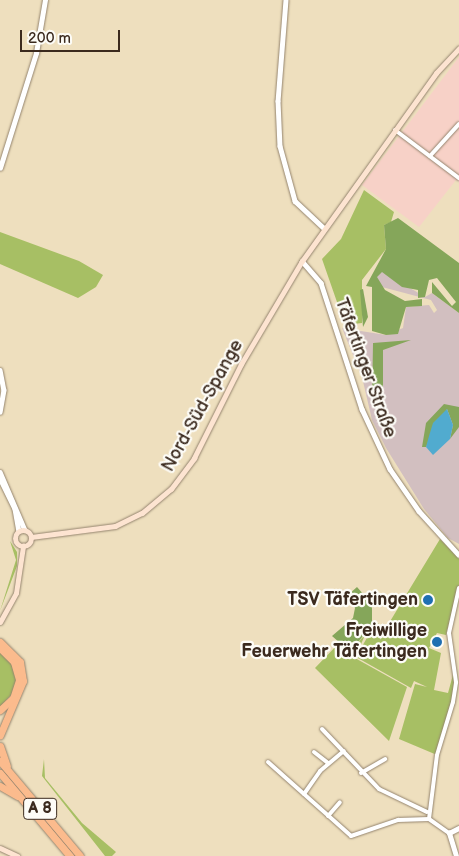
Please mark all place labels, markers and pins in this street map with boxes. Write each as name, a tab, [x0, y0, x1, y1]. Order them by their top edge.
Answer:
place label: TSV Täfertingen	[287, 589, 418, 611]
marker: TSV Täfertingen	[422, 594, 434, 606]
place label: Freiwillige Feuerwehr Täfertingen	[241, 621, 427, 664]
marker: Freiwillige Feuerwehr Täfertingen	[431, 636, 443, 648]

